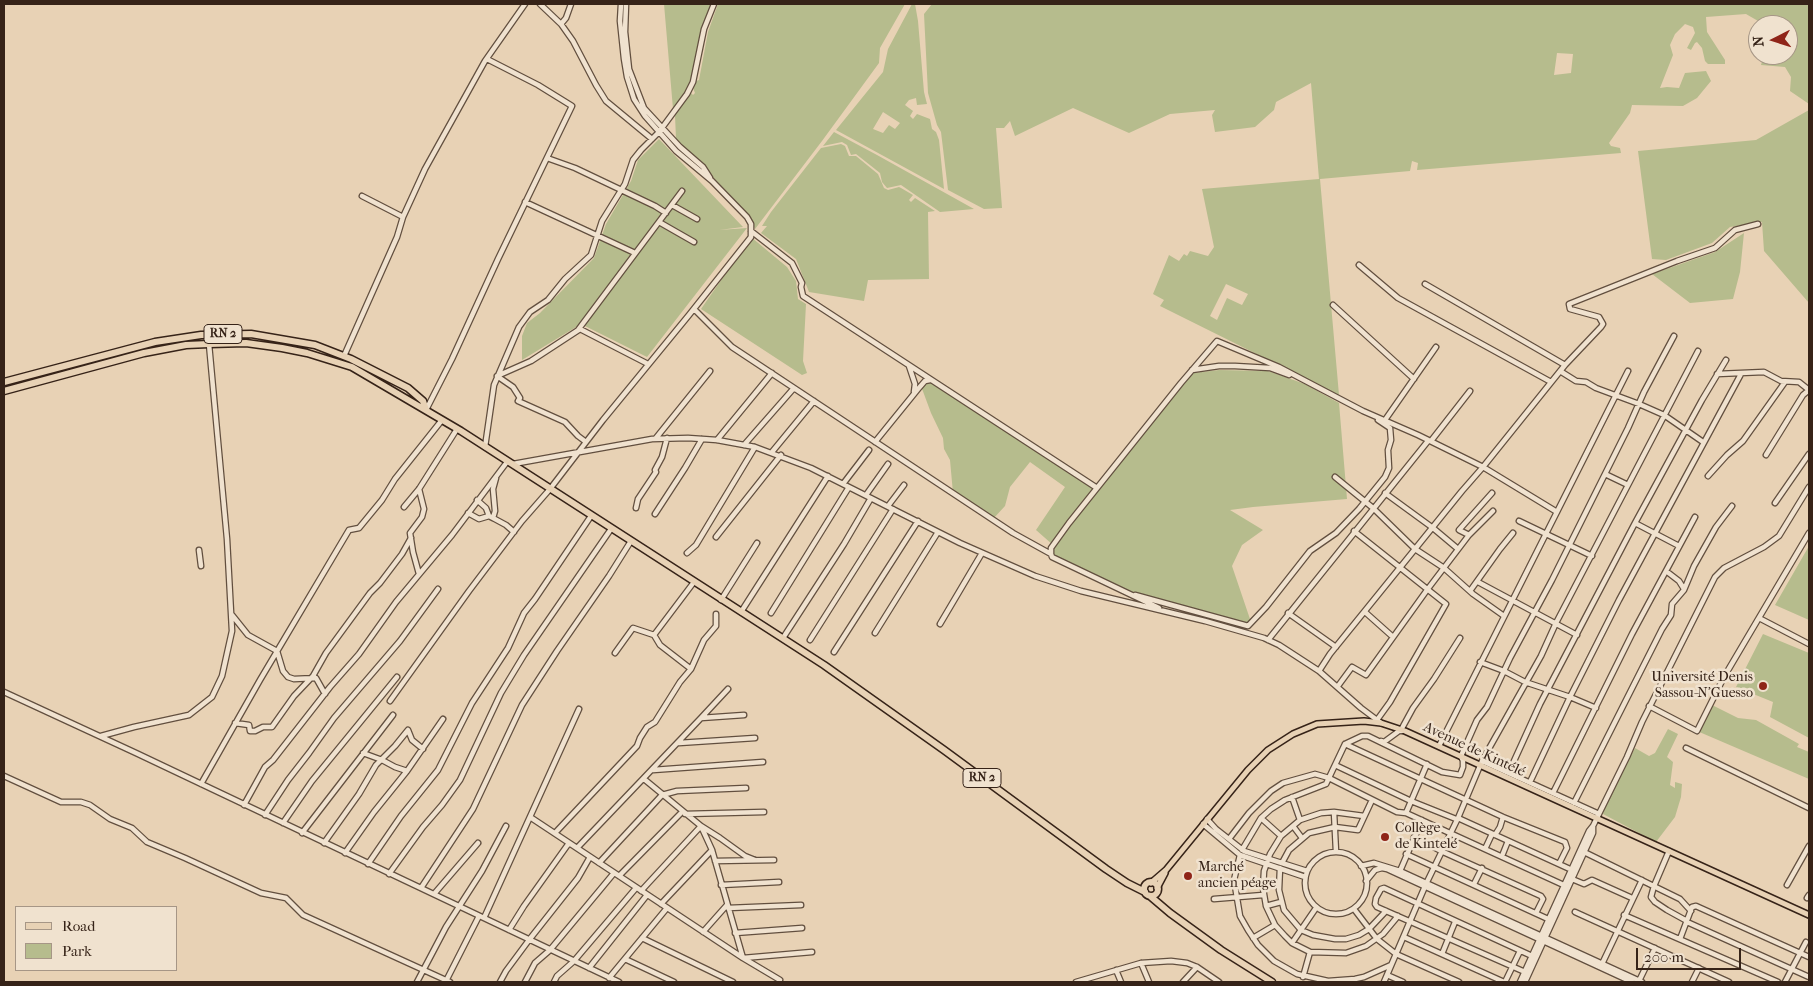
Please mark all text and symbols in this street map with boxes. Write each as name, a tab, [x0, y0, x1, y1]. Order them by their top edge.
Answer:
north arrow	[1748, 15, 1798, 65]
text: N	[1750, 35, 1767, 47]
road number: RN 2	[204, 324, 242, 344]
place label: Université Denis Sassou-N'Guesso	[1651, 670, 1753, 702]
marker: Université Denis Sassou-N'Guesso	[1757, 680, 1769, 692]
street label: Avenue de Kintélé	[1420, 719, 1528, 781]
road number: RN 2	[963, 768, 1001, 788]
place label: Collège de Kintelé	[1395, 821, 1457, 854]
marker: Collège de Kintelé	[1379, 831, 1391, 843]
place label: Marché ancien péage	[1198, 860, 1276, 892]
marker: Marché ancien péage	[1182, 870, 1194, 882]
legend	[15, 906, 178, 971]
text: Road	[62, 917, 95, 935]
scale bar	[1638, 938, 1743, 970]
text: Park	[62, 942, 92, 960]
text: 200 m	[1644, 948, 1684, 966]

